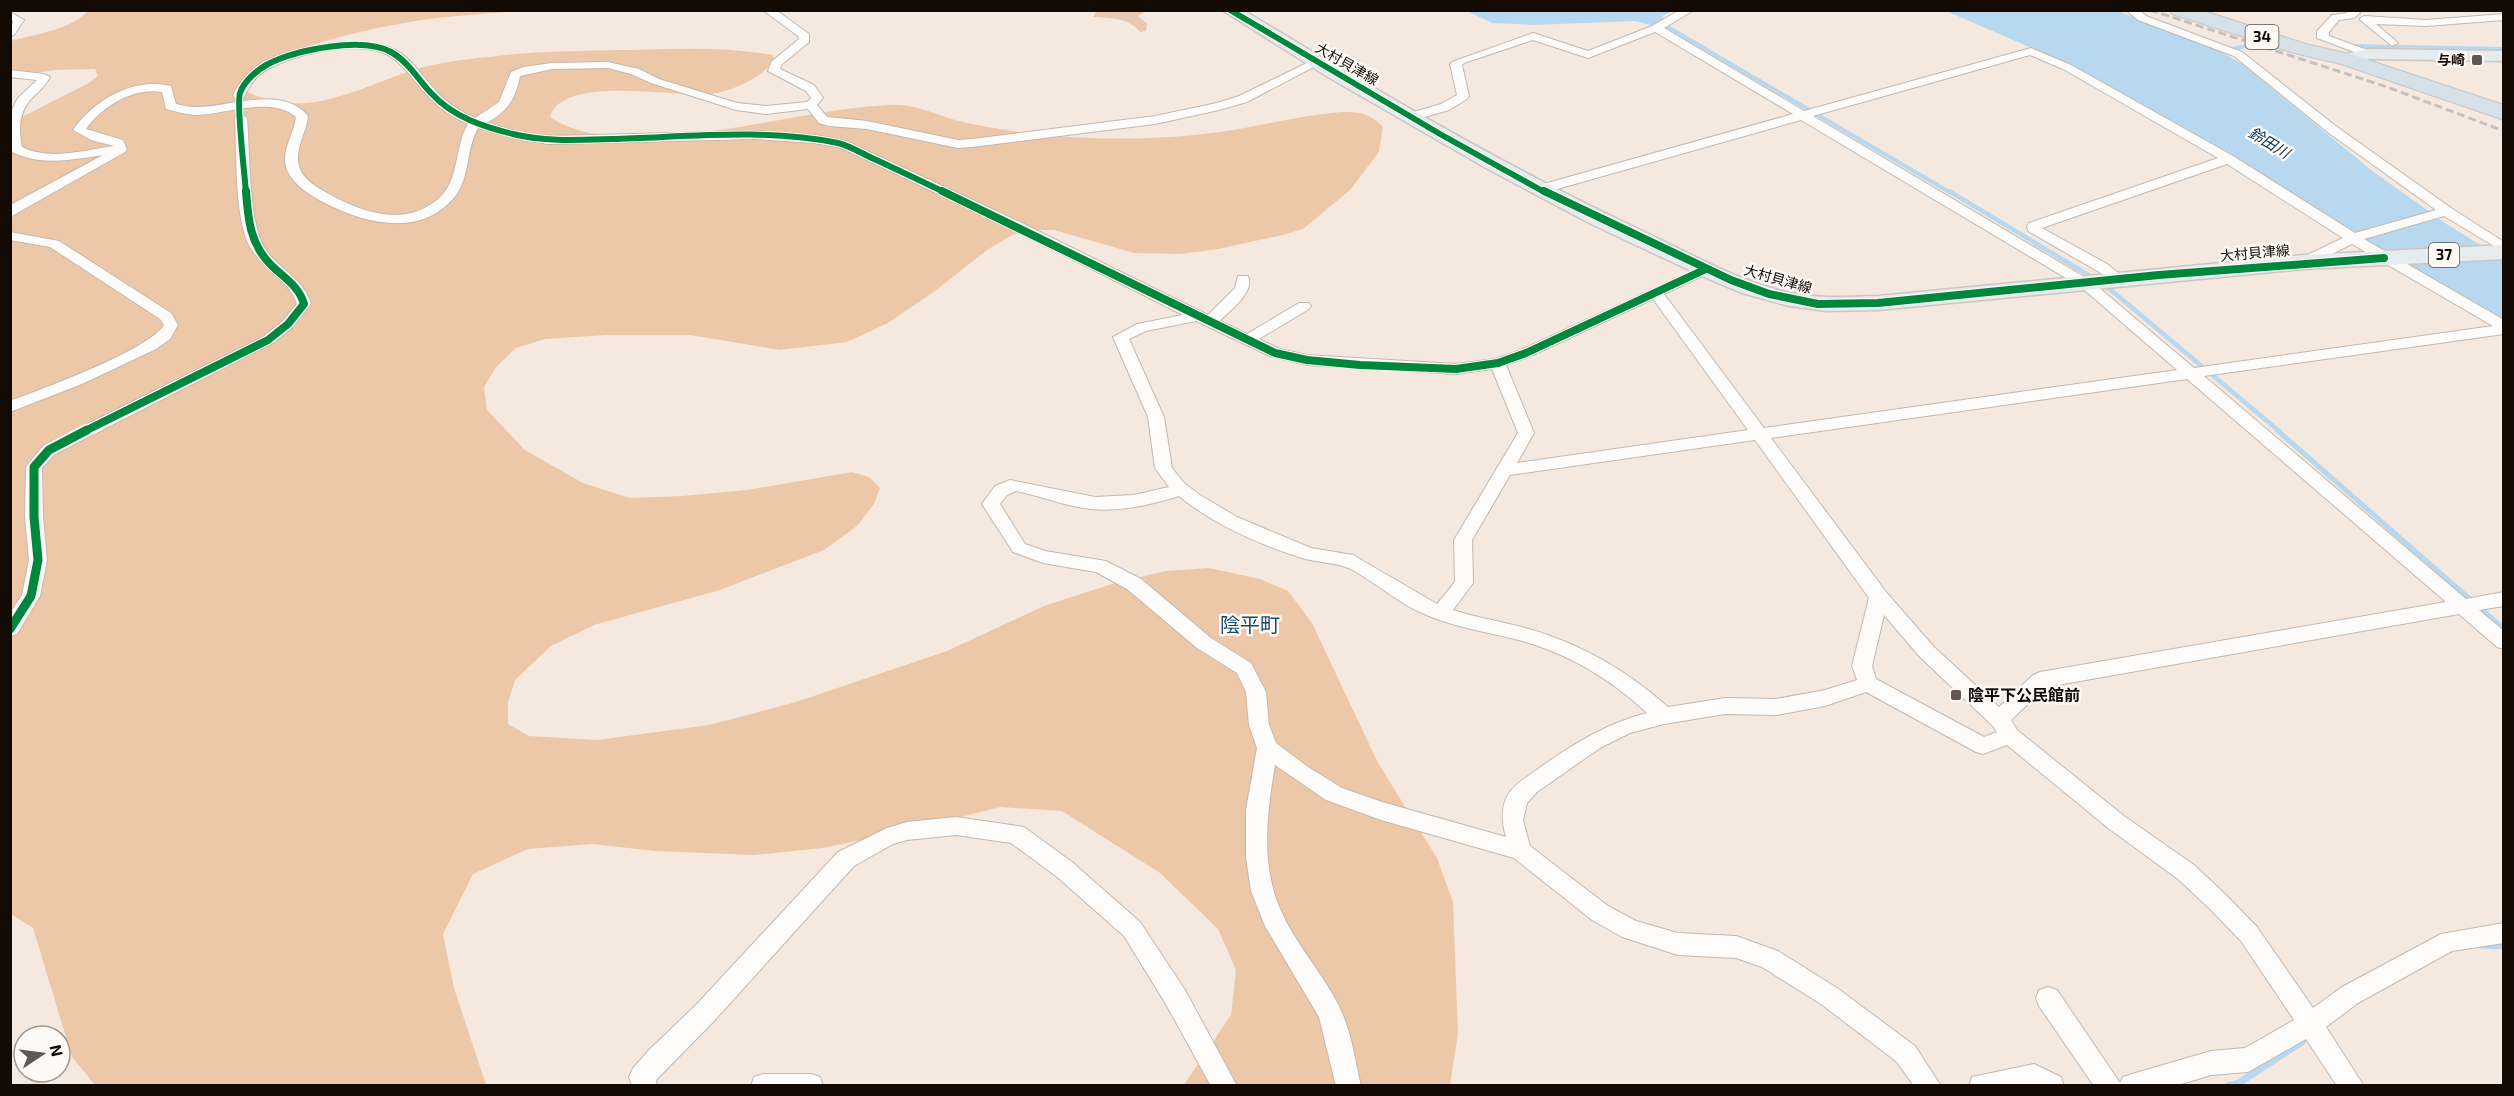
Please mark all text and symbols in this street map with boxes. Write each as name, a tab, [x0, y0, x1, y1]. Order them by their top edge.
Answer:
road number: 34	[2246, 25, 2278, 49]
street label: 大村貝津線	[1313, 39, 1382, 88]
place label: 与崎	[2437, 51, 2465, 68]
marker: 与崎	[2470, 53, 2484, 67]
water label: 鈴田川	[2246, 123, 2295, 162]
street label: 大村貝津線	[2219, 241, 2291, 264]
road number: 37	[2429, 243, 2459, 267]
street label: 大村貝津線	[1742, 261, 1814, 296]
district label: 陰平町	[1220, 612, 1280, 636]
place label: 陰平下公民館前	[1968, 685, 2080, 704]
marker: 陰平下公民館前	[1949, 688, 1963, 702]
north arrow	[12, 1024, 72, 1084]
text: N	[47, 1043, 68, 1058]

